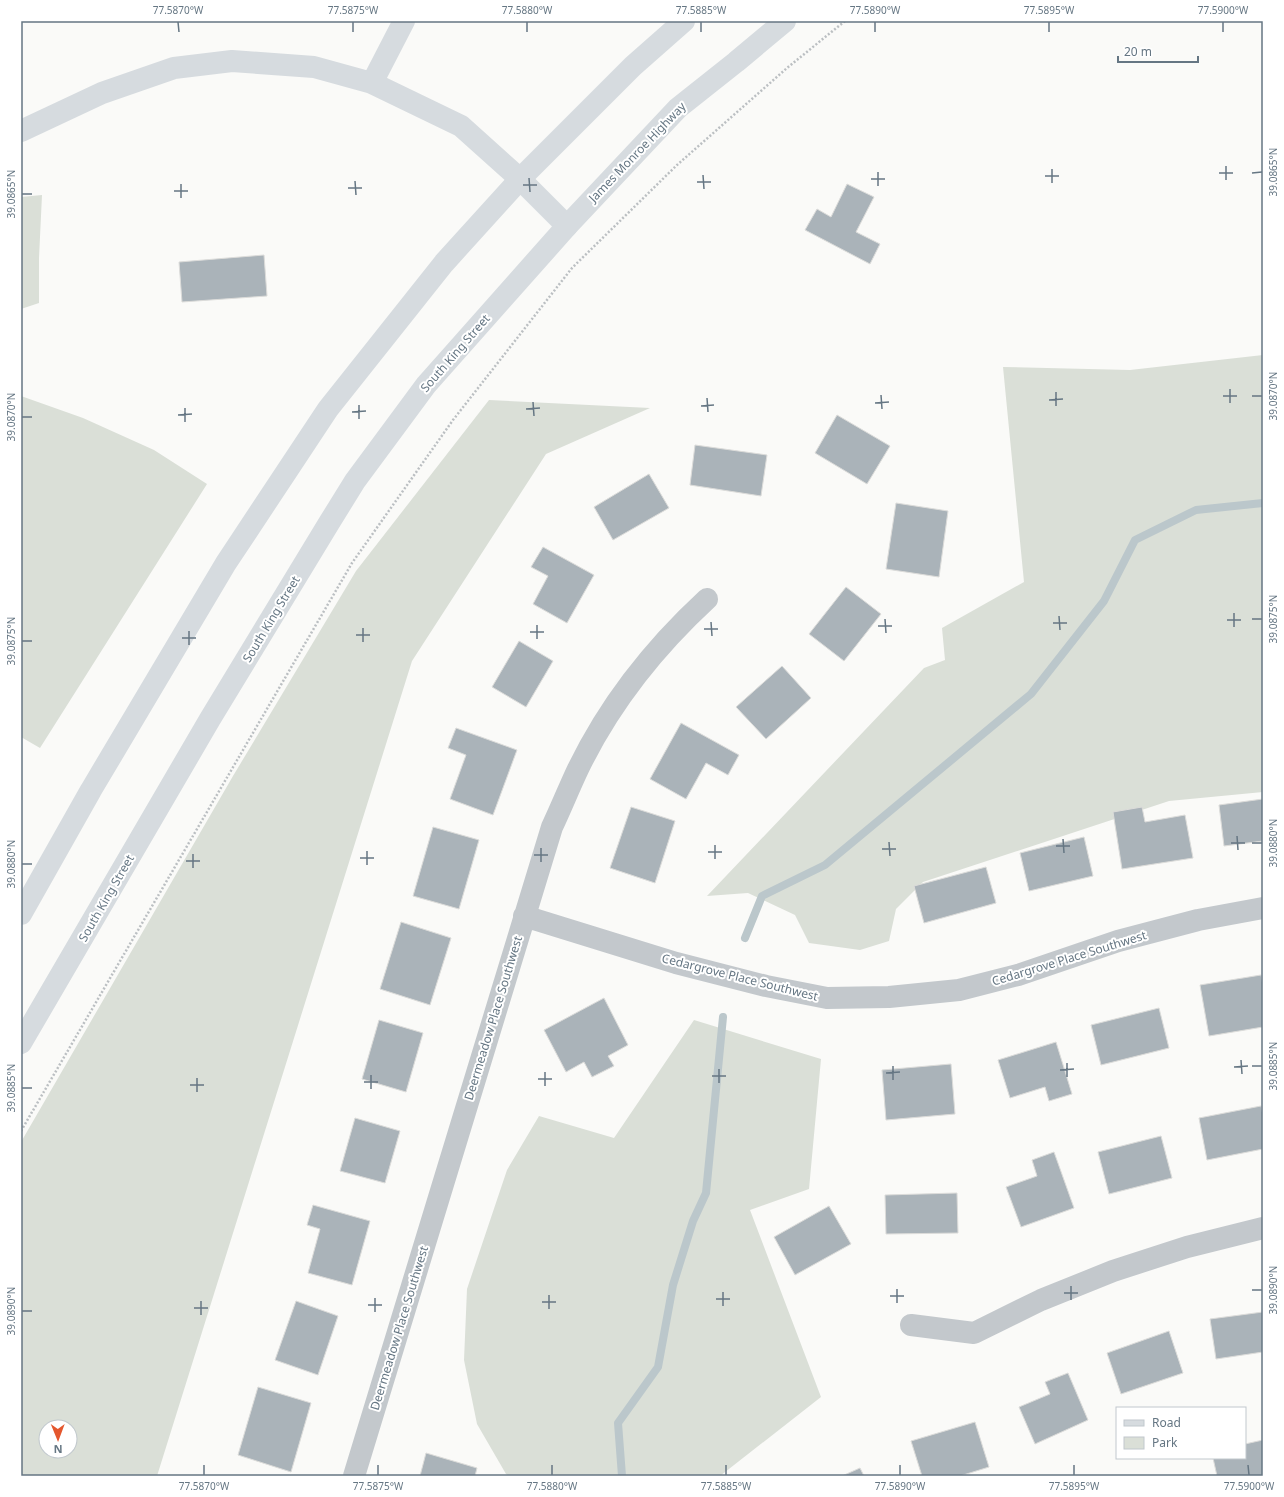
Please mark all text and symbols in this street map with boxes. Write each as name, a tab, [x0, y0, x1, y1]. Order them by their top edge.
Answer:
text: 77.5870°W	[153, 3, 204, 17]
text: 77.5875°W	[328, 3, 379, 17]
text: 77.5880°W	[502, 3, 553, 17]
text: 77.5885°W	[676, 3, 727, 17]
text: 77.5890°W	[850, 3, 901, 17]
text: 77.5895°W	[1024, 3, 1075, 17]
text: 77.5900°W	[1198, 3, 1249, 17]
scale bar	[1118, 38, 1198, 64]
text: 20 m	[1124, 43, 1152, 60]
street label: James Monroe Highway	[584, 97, 690, 207]
text: 39.0865°N	[1266, 148, 1280, 196]
text: 39.0865°N	[4, 170, 18, 218]
street label: South King Street	[416, 310, 494, 396]
text: 39.0870°N	[1266, 372, 1280, 420]
text: 39.0870°N	[4, 393, 18, 441]
street label: South King Street	[238, 572, 304, 665]
text: 39.0875°N	[1266, 595, 1280, 643]
text: 39.0875°N	[4, 617, 18, 665]
text: 39.0880°N	[1266, 819, 1280, 867]
text: 39.0880°N	[4, 840, 18, 888]
street label: South King Street	[74, 851, 138, 945]
street label: Cedargrove Place Southwest	[990, 926, 1149, 990]
street label: Deermeadow Place Southwest	[460, 933, 526, 1102]
street label: Cedargrove Place Southwest	[660, 949, 821, 1005]
text: 39.0885°N	[1266, 1042, 1280, 1090]
text: 39.0885°N	[4, 1064, 18, 1112]
street label: Deermeadow Place Southwest	[366, 1243, 432, 1412]
text: 39.0890°N	[1266, 1266, 1280, 1314]
text: 39.0890°N	[4, 1287, 18, 1335]
legend	[1116, 1407, 1246, 1459]
text: Road	[1152, 1414, 1181, 1431]
north arrow	[38, 1419, 78, 1459]
text: Park	[1152, 1434, 1178, 1451]
text: N	[54, 1442, 63, 1457]
text: 77.5870°W	[179, 1479, 230, 1493]
text: 77.5875°W	[353, 1479, 404, 1493]
text: 77.5880°W	[527, 1479, 578, 1493]
text: 77.5885°W	[701, 1479, 752, 1493]
text: 77.5890°W	[875, 1479, 926, 1493]
text: 77.5895°W	[1049, 1479, 1100, 1493]
text: 77.5900°W	[1224, 1479, 1275, 1493]

